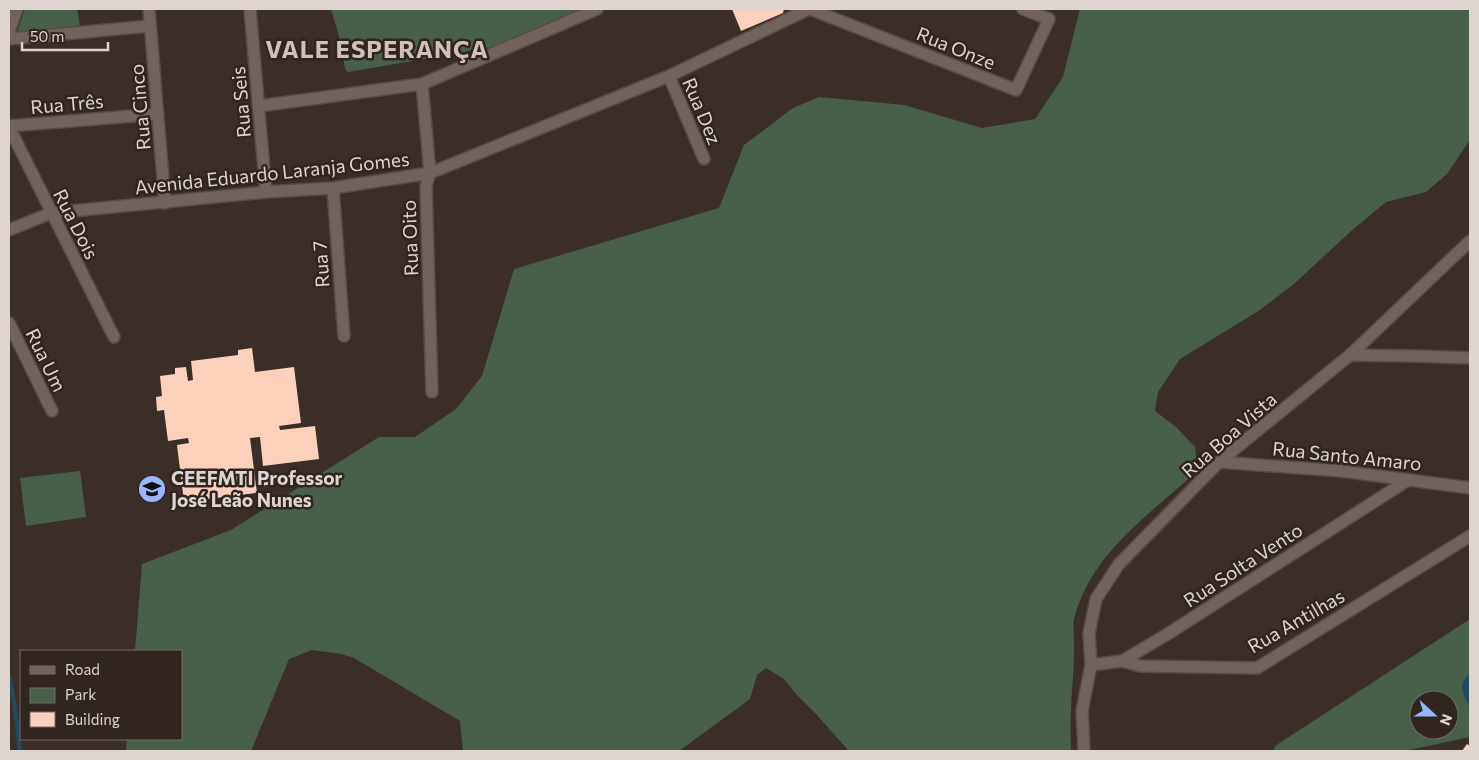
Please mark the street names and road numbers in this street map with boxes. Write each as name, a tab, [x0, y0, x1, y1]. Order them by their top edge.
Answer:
street label: Rua Onze	[914, 21, 999, 74]
street label: Rua Cinco	[124, 63, 155, 151]
street label: Rua Seis	[226, 65, 255, 139]
street label: Rua Dez	[678, 74, 727, 148]
street label: Rua Três	[29, 89, 104, 118]
street label: Avenida Eduardo Laranja Gomes	[133, 147, 410, 198]
street label: Rua Dois	[49, 185, 104, 263]
street label: Rua Oito	[397, 200, 422, 277]
street label: Rua 7	[307, 240, 334, 288]
street label: Rua Um	[21, 325, 72, 395]
street label: Rua Boa Vista	[1176, 387, 1281, 482]
street label: Rua Santo Amaro	[1271, 436, 1423, 475]
street label: Rua Solta Vento	[1179, 518, 1306, 612]
street label: Rua Antilhas	[1243, 584, 1348, 657]

